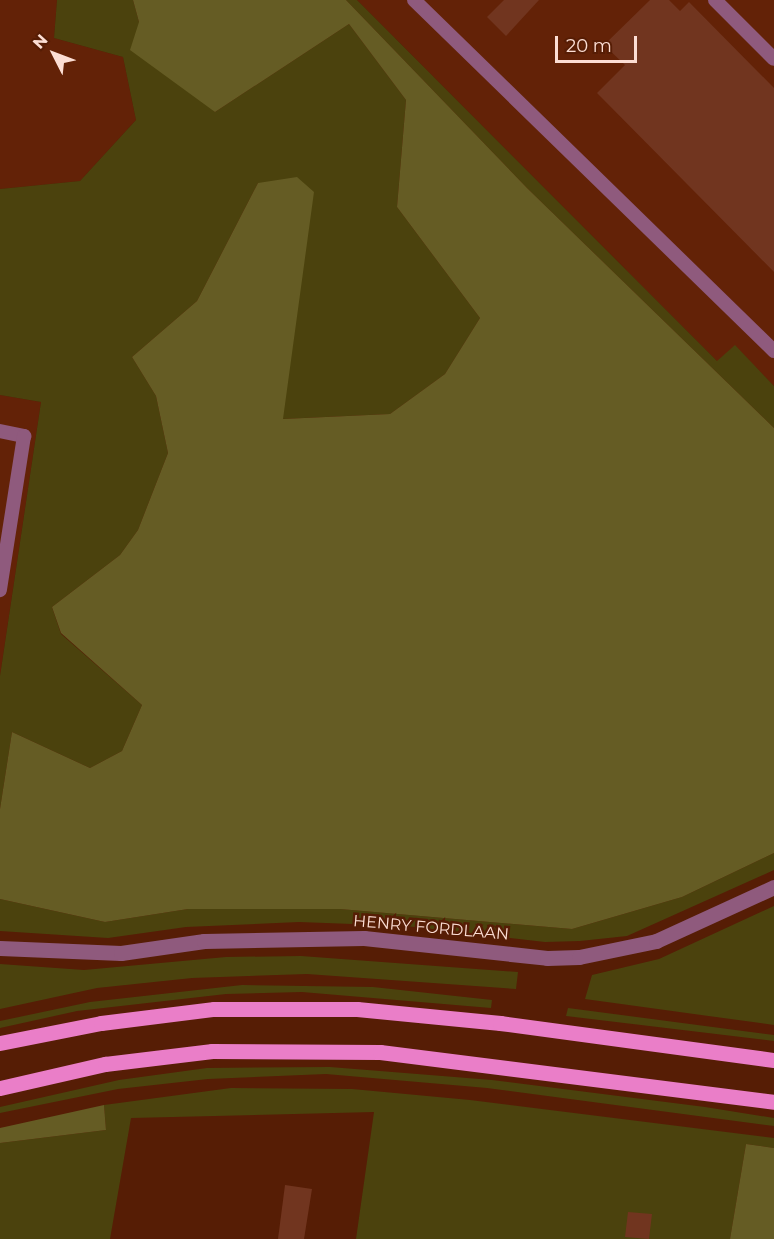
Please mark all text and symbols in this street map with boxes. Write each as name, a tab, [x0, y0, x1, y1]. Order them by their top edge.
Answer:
north arrow	[24, 24, 84, 84]
scale bar	[558, 24, 640, 62]
text: N	[29, 30, 52, 53]
text: 20 m	[566, 35, 612, 57]
street label: HENRY FORDLAAN	[352, 912, 510, 944]

